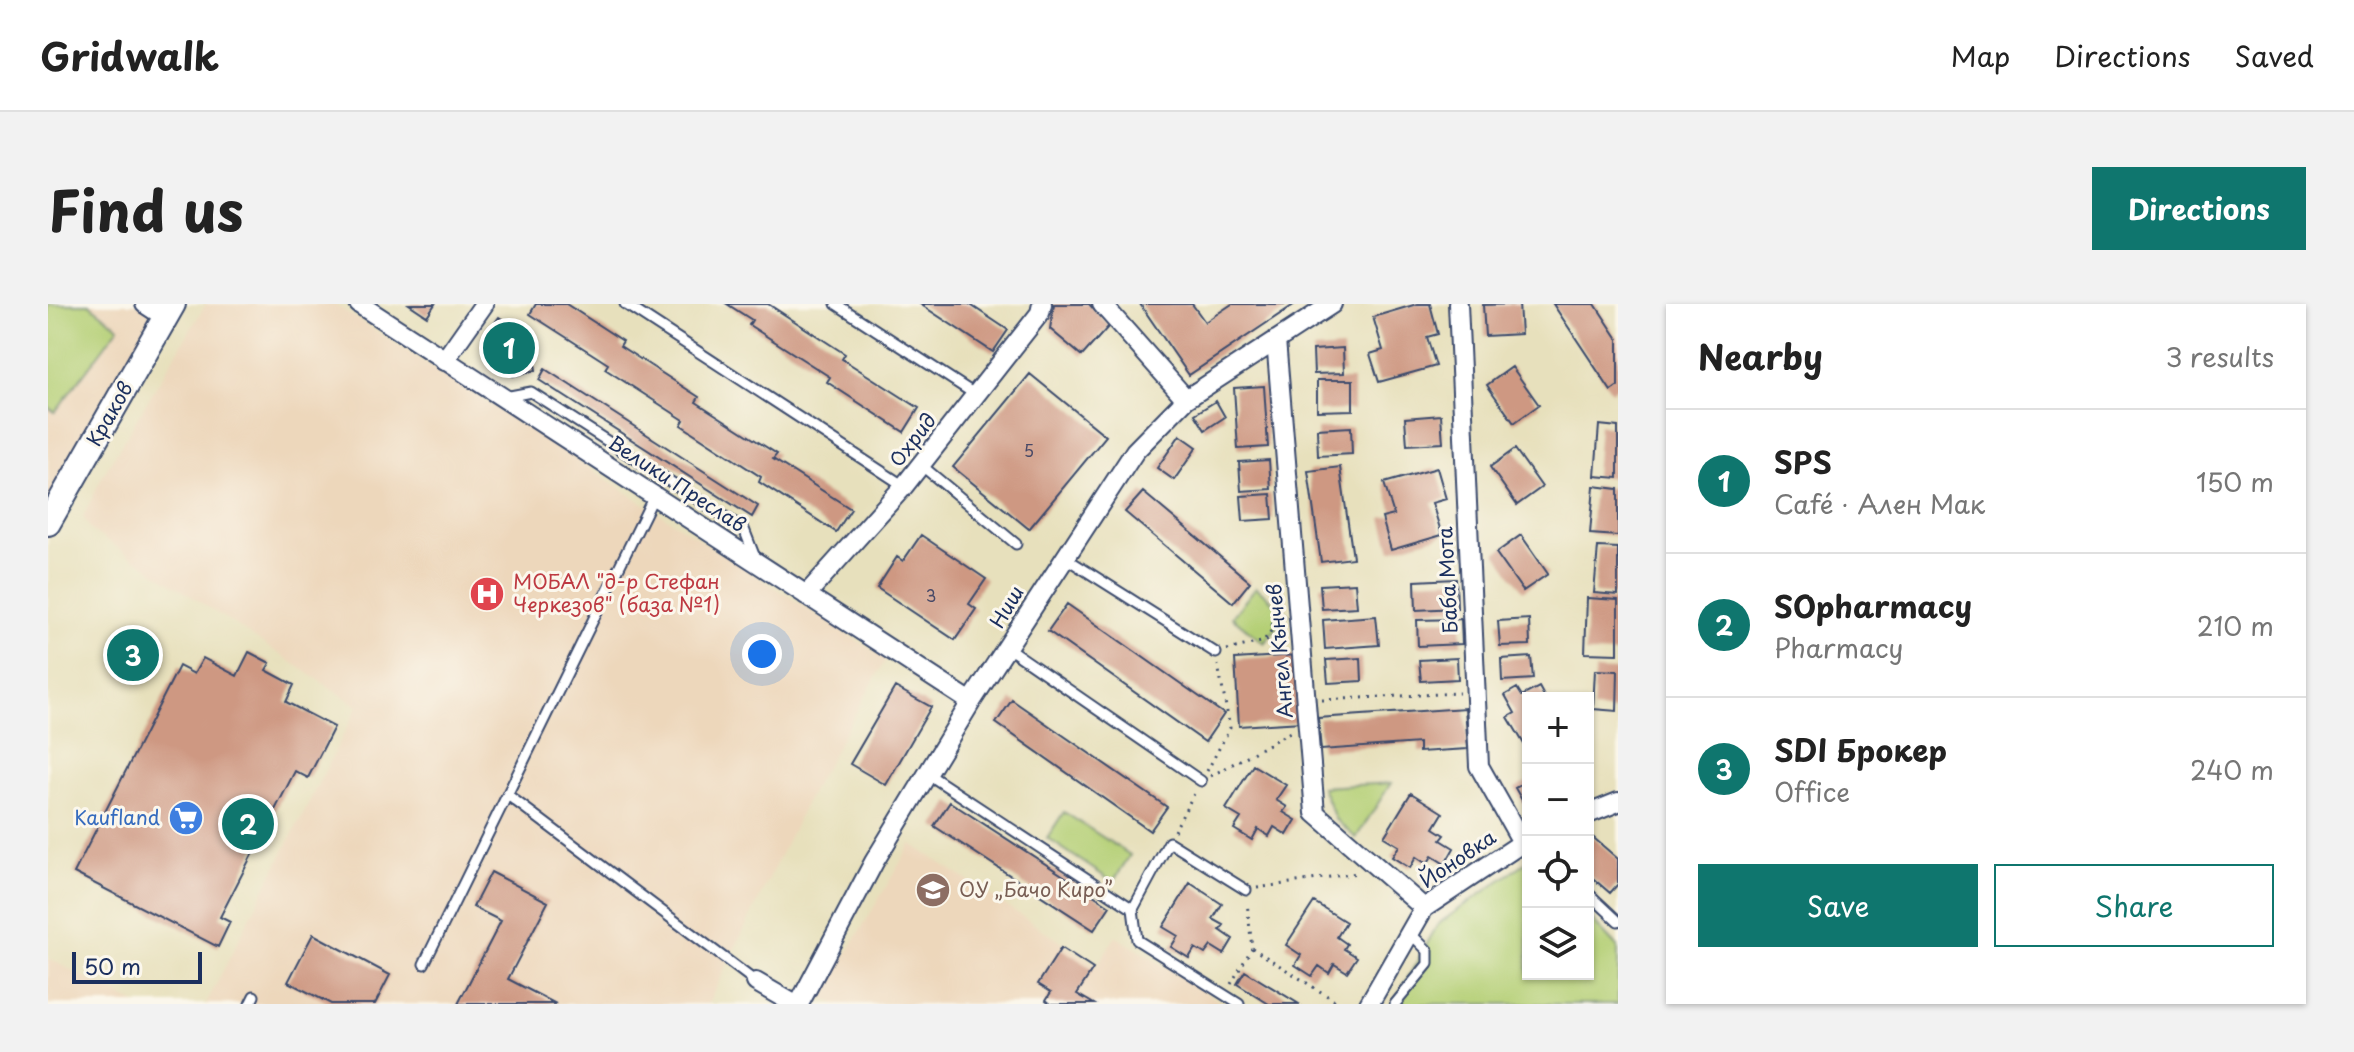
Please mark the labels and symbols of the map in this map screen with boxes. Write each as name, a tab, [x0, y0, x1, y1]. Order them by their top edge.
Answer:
pin: 1	[483, 318, 535, 378]
street label: Краков	[79, 376, 140, 451]
street label: Охрид	[881, 406, 943, 473]
street label: Велики Преслав	[603, 427, 752, 539]
house number: 5	[1024, 438, 1034, 462]
street label: Баба Мота	[1429, 525, 1465, 634]
place label: МОБАЛ "д-р Стефан Черкезов" (база №1)	[513, 566, 720, 619]
hospital icon: МОБАЛ "д-р Стефан Черкезов" (база №1)	[468, 575, 506, 613]
street label: Ниш	[982, 579, 1031, 633]
street label: Ангел Кънчев	[1258, 582, 1300, 720]
house number: 3	[926, 583, 936, 607]
pin: 3	[107, 625, 159, 685]
your location	[742, 634, 782, 674]
pin: 2	[222, 794, 274, 854]
supermarket icon: Kaufland	[167, 799, 205, 837]
place label: Kaufland	[74, 802, 160, 832]
street label: Йоновка	[1413, 821, 1502, 895]
school or university icon: ОУ „Бачо Киро”	[914, 871, 952, 909]
place label: ОУ „Бачо Киро”	[959, 874, 1113, 904]
scale bar	[72, 948, 202, 984]

